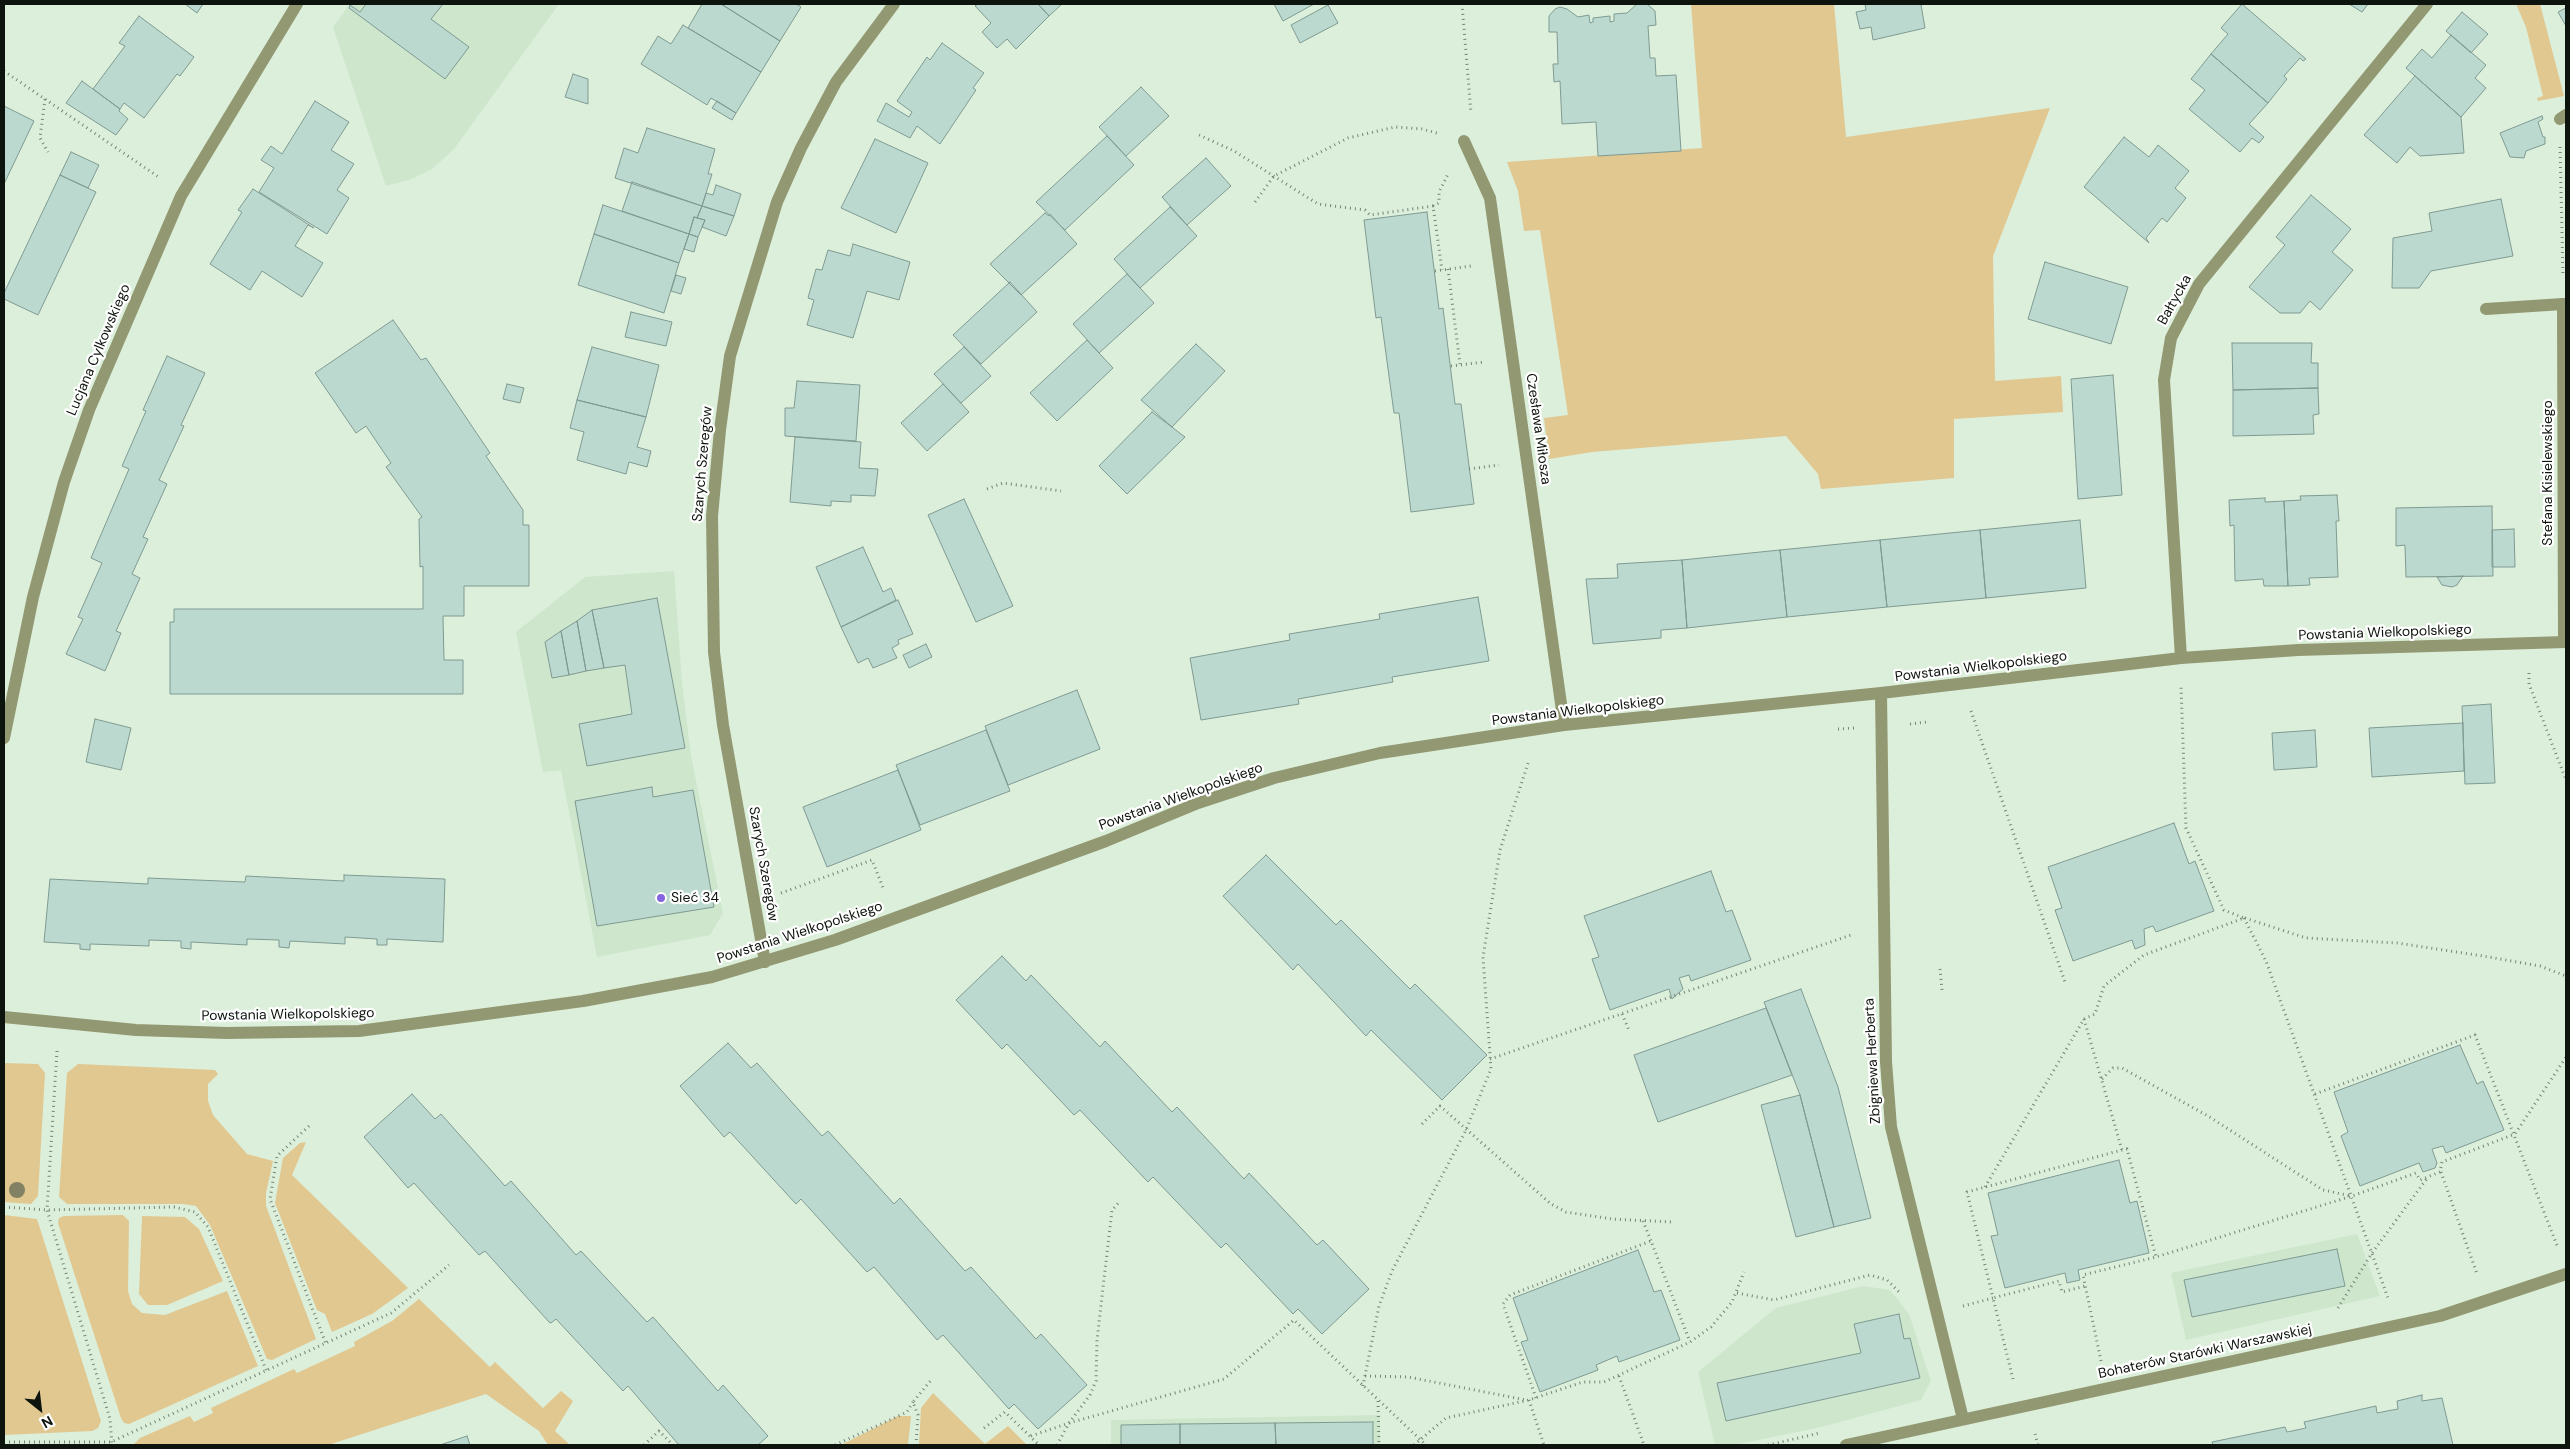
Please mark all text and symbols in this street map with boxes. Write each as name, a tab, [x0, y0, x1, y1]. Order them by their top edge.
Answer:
street label: Bałtycka	[2154, 272, 2196, 328]
street label: Lucjana Cylkowskiego	[64, 282, 134, 418]
street label: Czesława Miłosza	[1522, 372, 1554, 486]
street label: Stefana Kisielewskiego	[2540, 400, 2556, 546]
street label: Szarych Szeregów	[690, 406, 716, 522]
street label: Powstania Wielkopolskiego	[2298, 622, 2472, 644]
street label: Powstania Wielkopolskiego	[1894, 648, 2068, 686]
street label: Powstania Wielkopolskiego	[1491, 692, 1665, 730]
street label: Powstania Wielkopolskiego	[1097, 759, 1265, 835]
street label: Szarych Szeregów	[745, 806, 781, 922]
place label: Sieć 34	[671, 890, 719, 906]
marker: Sieć 34	[655, 892, 667, 904]
street label: Powstania Wielkopolskiego	[715, 898, 885, 968]
street label: Zbigniewa Herberta	[1861, 998, 1885, 1124]
street label: Powstania Wielkopolskiego	[201, 1005, 375, 1025]
street label: Bohaterów Starówki Warszawskiej	[2097, 1321, 2313, 1383]
north arrow	[15, 1384, 65, 1434]
text: N	[38, 1412, 56, 1432]

